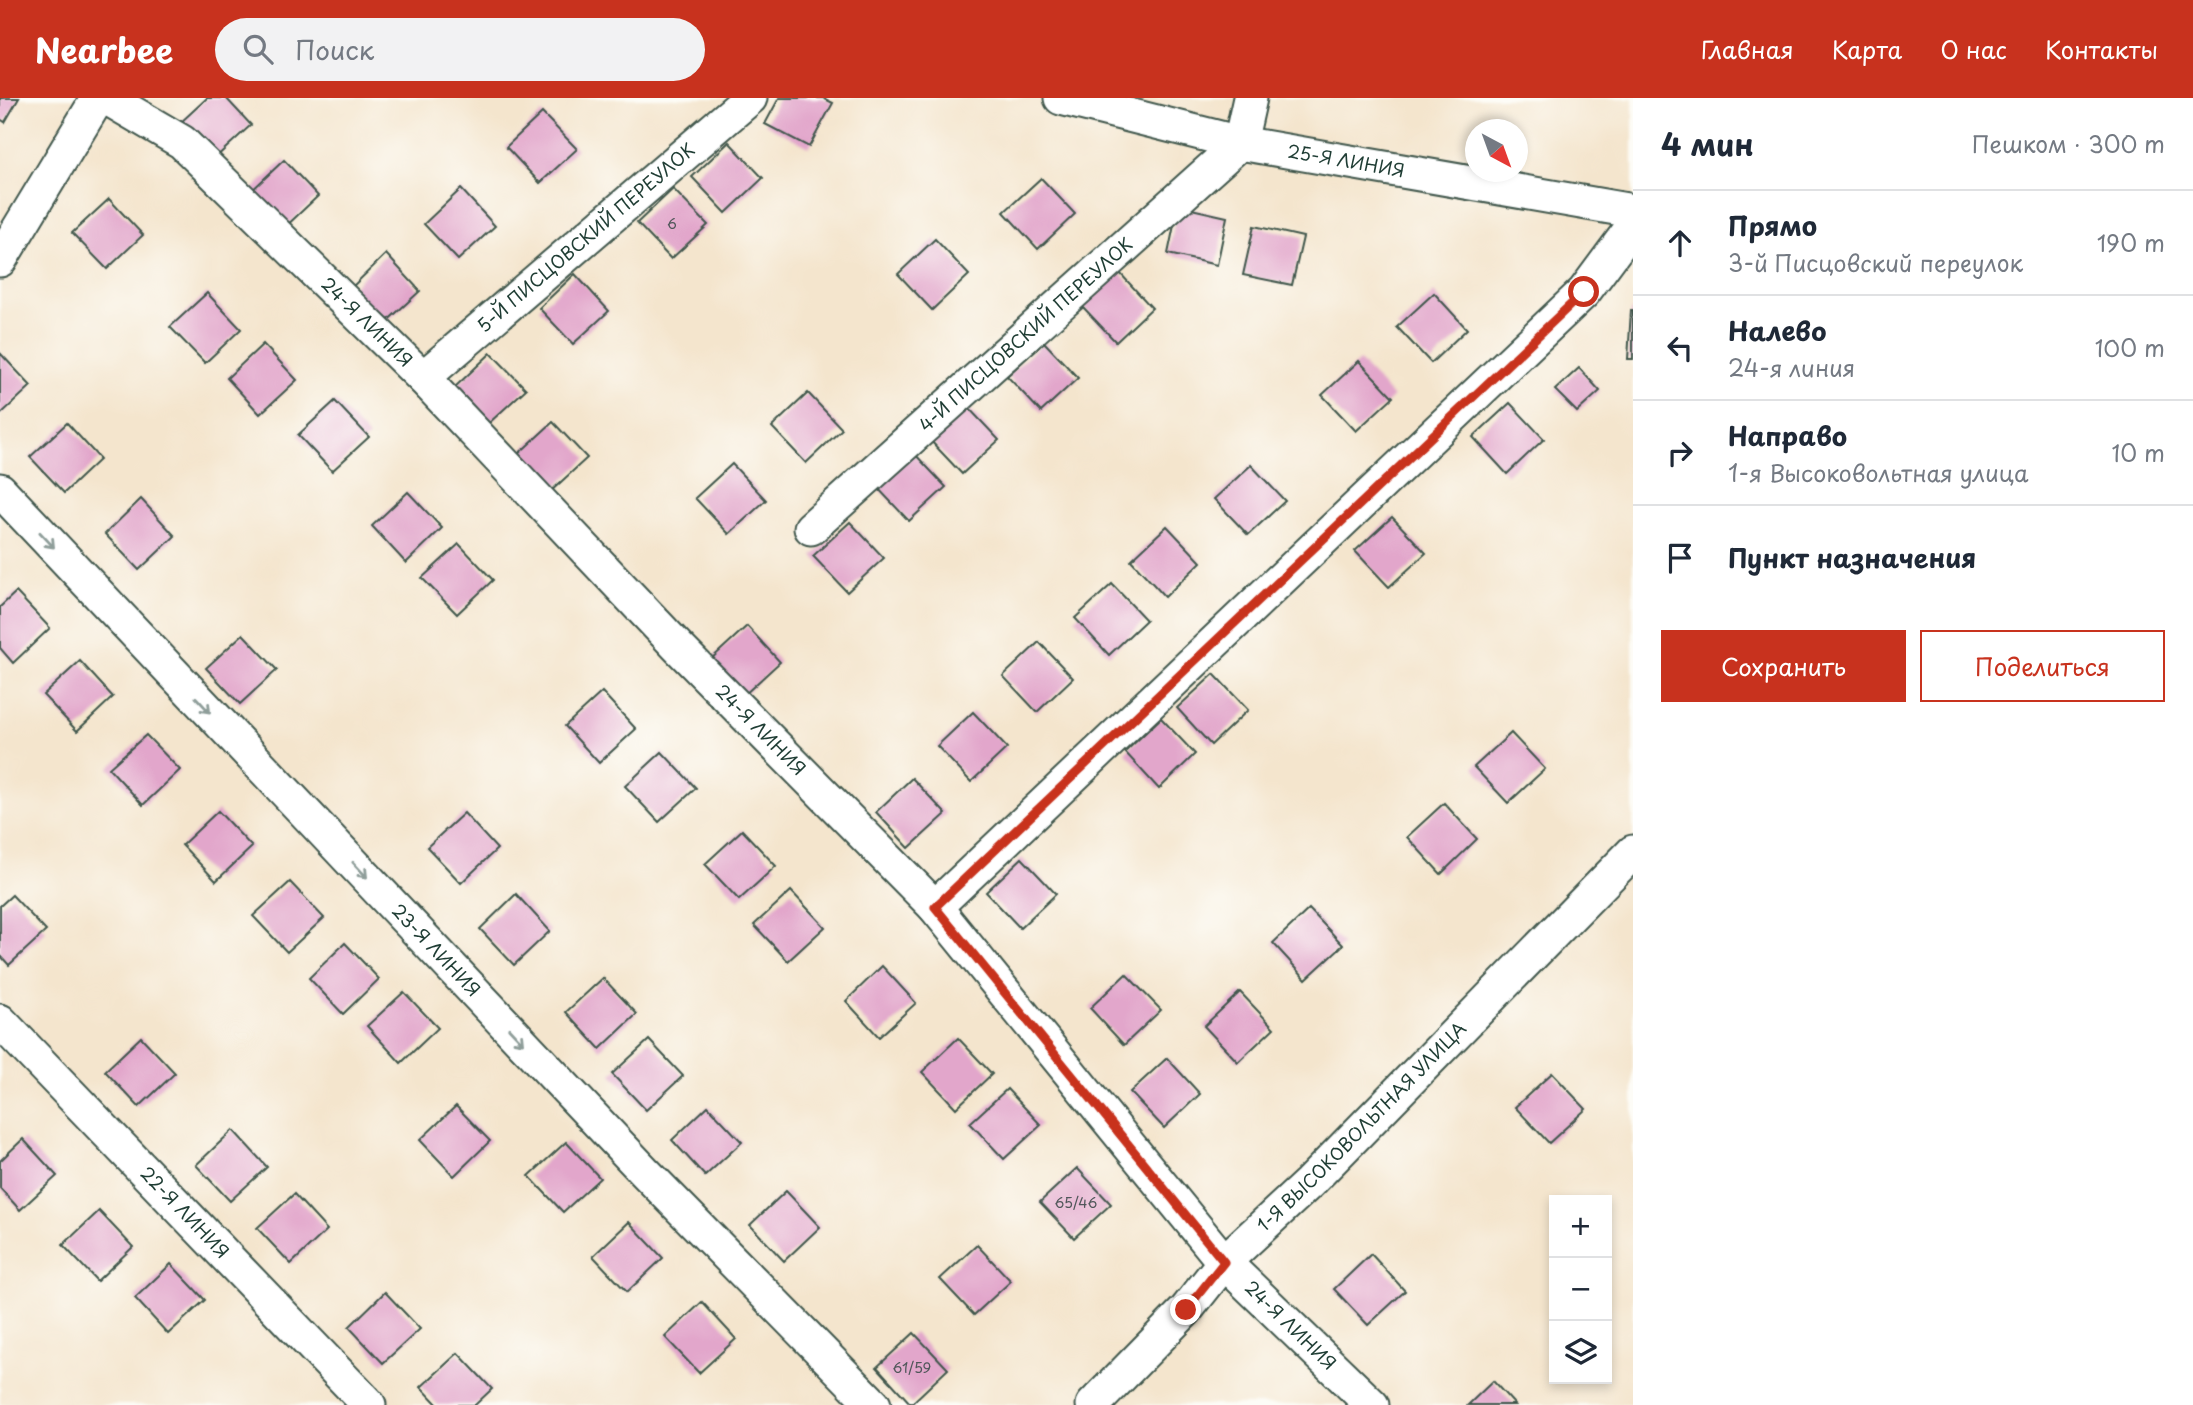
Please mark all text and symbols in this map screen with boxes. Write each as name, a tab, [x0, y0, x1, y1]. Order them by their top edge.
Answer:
search box	[215, 18, 705, 81]
text: Nearbee	[35, 24, 173, 74]
icon: search	[239, 30, 277, 68]
text: Поиск	[295, 30, 374, 69]
text: Главная	[1701, 31, 1794, 67]
text: Карта	[1832, 31, 1902, 67]
text: О нас	[1940, 31, 2007, 67]
text: Контакты	[2045, 31, 2158, 67]
north arrow	[1465, 119, 1528, 182]
text: 4 мин	[1661, 121, 1754, 166]
text: Пешком · 300 m	[1972, 126, 2165, 161]
street label: 5-Й ПИСЦОВСКИЙ ПЕРЕУЛОК	[471, 136, 700, 338]
street label: 25-Я ЛИНИЯ	[1285, 136, 1407, 183]
text: Прямо	[1728, 206, 1817, 245]
house number: 6	[667, 213, 677, 234]
icon: ahead	[1661, 224, 1699, 262]
text: 190 m	[2097, 225, 2165, 260]
street label: 4-Й ПИСЦОВСКИЙ ПЕРЕУЛОК	[912, 231, 1138, 437]
text: 3-й Писцовский переулок	[1728, 245, 2023, 280]
street label: 24-Я ЛИНИЯ	[316, 270, 419, 373]
route start	[1568, 276, 1599, 307]
text: Налево	[1728, 311, 1826, 350]
icon: left	[1661, 329, 1699, 367]
text: 100 m	[2095, 330, 2165, 365]
text: 24-я линия	[1728, 350, 1855, 385]
text: Направо	[1728, 416, 1847, 455]
icon: right	[1661, 434, 1699, 472]
text: 10 m	[2111, 435, 2165, 470]
text: 1-я Высоковольтная улица	[1728, 455, 2028, 490]
one-way arrow	[38, 531, 55, 548]
text: Пункт назначения	[1728, 538, 1976, 577]
icon: arrive	[1661, 539, 1699, 577]
button: Сохранить	[1661, 630, 1906, 702]
button: Поделиться	[1920, 630, 2165, 702]
street label: 24-Я ЛИНИЯ	[710, 678, 813, 781]
one-way arrow	[195, 696, 212, 713]
one-way arrow	[351, 862, 368, 879]
street label: 23-Я ЛИНИЯ	[386, 897, 487, 1002]
street label: 1-Я ВЫСОКОВОЛЬТНАЯ УЛИЦА	[1250, 1015, 1472, 1237]
one-way arrow	[508, 1027, 524, 1045]
street label: 22-Я ЛИНИЯ	[135, 1160, 236, 1264]
house number: 65/46	[1055, 1192, 1098, 1213]
map controls	[1549, 1195, 1612, 1384]
button: +	[1549, 1195, 1612, 1258]
button: −	[1549, 1258, 1612, 1321]
street label: 24-Я ЛИНИЯ	[1239, 1274, 1343, 1376]
route end	[1170, 1294, 1201, 1325]
button: layers	[1549, 1321, 1612, 1384]
house number: 61/59	[893, 1357, 932, 1378]

